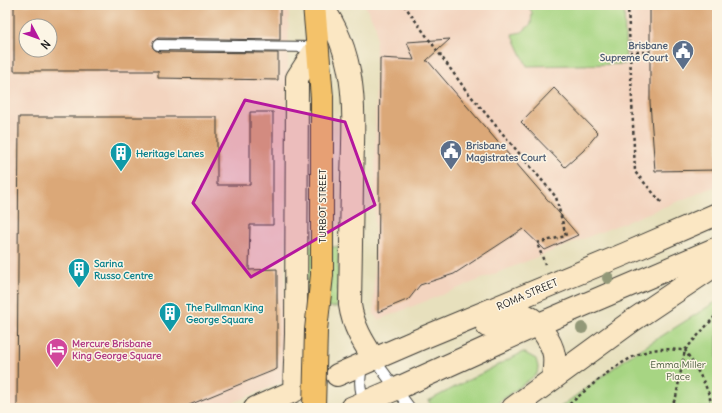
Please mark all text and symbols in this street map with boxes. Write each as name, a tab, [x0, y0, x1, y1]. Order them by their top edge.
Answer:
north arrow	[18, 18, 58, 58]
text: N	[38, 37, 53, 52]
public building icon: Brisbane Supreme Court	[670, 38, 696, 71]
place label: Brisbane Supreme Court	[600, 39, 669, 64]
public building icon: Brisbane Magistrates Court	[438, 138, 464, 171]
place label: Brisbane Magistrates Court	[466, 139, 547, 164]
building icon: Heritage Lanes	[108, 140, 134, 173]
place label: Heritage Lanes	[136, 147, 204, 160]
street label: TURBOT STREET	[316, 169, 329, 243]
building icon: Sarina Russo Centre	[66, 256, 92, 289]
place label: Sarina Russo Centre	[94, 257, 154, 282]
street label: ROMA STREET	[495, 276, 560, 313]
building icon: The Pullman King George Square	[157, 300, 183, 333]
place label: The Pullman King George Square	[186, 301, 264, 326]
hotel icon: Mercure Brisbane King George Square	[44, 336, 70, 369]
place label: Mercure Brisbane King George Square	[72, 337, 162, 362]
park label: Emma Miller Place	[650, 358, 706, 383]

